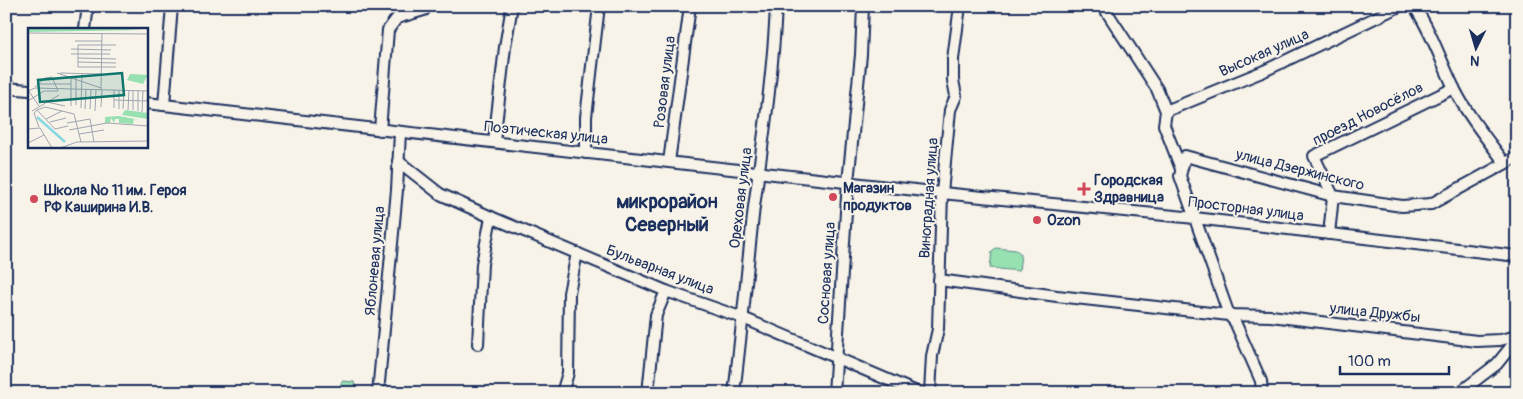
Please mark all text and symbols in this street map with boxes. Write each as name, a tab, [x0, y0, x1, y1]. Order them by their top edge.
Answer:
north arrow	[1450, 22, 1500, 72]
street label: Высокая улица	[1216, 25, 1312, 81]
inset map	[28, 28, 148, 148]
street label: Розовая улица	[650, 35, 680, 129]
text: N	[1469, 52, 1480, 69]
street label: проезд Новосёлов	[1309, 78, 1427, 150]
street label: Поэтическая улица	[483, 117, 609, 149]
street label: Виноградная улица	[915, 137, 943, 259]
street label: улица Дзержинского	[1233, 145, 1366, 195]
street label: Ореховая улица	[725, 146, 757, 250]
place label: Городская Здравница	[1094, 171, 1164, 207]
place label: Магазин продуктов	[843, 179, 912, 215]
place label: Школа № 11 им. Героя РФ Каширина И.В.	[43, 181, 187, 217]
marker: Городская Здравница	[1078, 183, 1090, 195]
district label: микрорайон Северный	[616, 189, 718, 237]
marker: Магазин продуктов	[827, 191, 839, 203]
street label: Просторная улица	[1187, 192, 1305, 226]
marker: Школа № 11 им. Героя РФ Каширина И.В.	[28, 193, 40, 205]
street label: Яблоневая улица	[361, 205, 389, 317]
place label: Ozon	[1047, 211, 1081, 230]
marker: Ozon	[1031, 214, 1043, 226]
street label: Сосновая улица	[814, 221, 840, 325]
street label: Бульварная улица	[603, 241, 717, 299]
street label: улица Дружбы	[1328, 299, 1421, 327]
scale bar	[1340, 344, 1449, 376]
text: 100 m	[1348, 352, 1391, 371]

